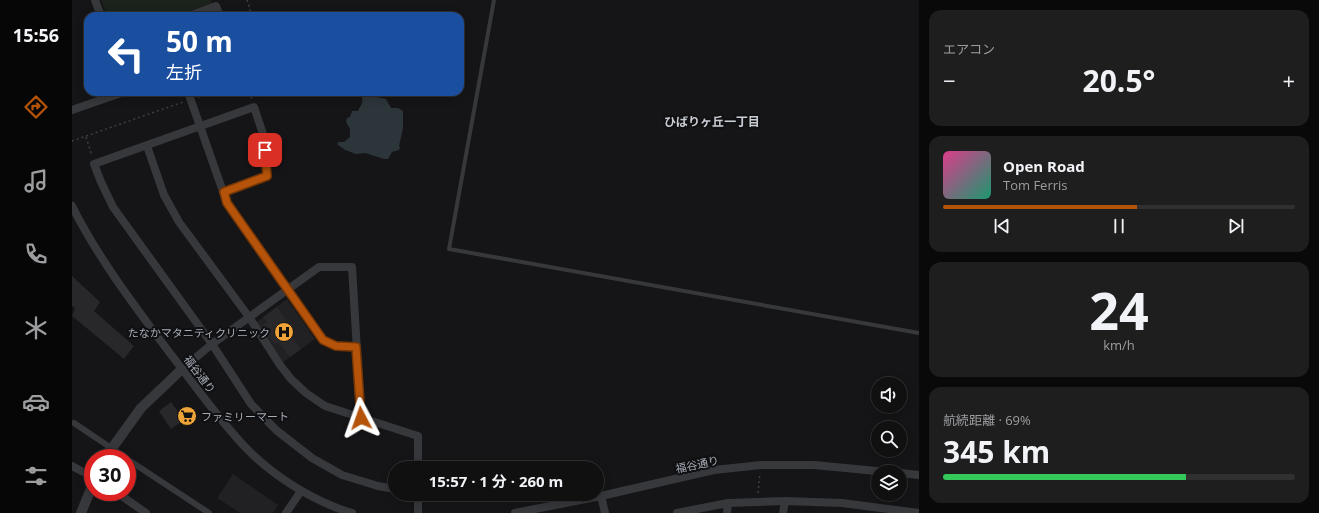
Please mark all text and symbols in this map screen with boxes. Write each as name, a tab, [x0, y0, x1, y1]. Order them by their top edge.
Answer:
text: 50 m	[166, 22, 233, 60]
text: 15:56	[13, 23, 59, 47]
icon: left	[100, 28, 152, 80]
text: エアコン	[943, 40, 995, 58]
text: 左折	[166, 60, 202, 84]
text: 20.5°	[1083, 60, 1155, 101]
text: −	[943, 65, 956, 95]
text: +	[1282, 65, 1295, 95]
icon: directions	[22, 93, 50, 121]
district label: ひばりヶ丘一丁目	[664, 113, 760, 130]
pin	[248, 133, 282, 167]
icon: arrive	[254, 139, 276, 161]
text: Open Road	[1003, 156, 1085, 176]
icon: music	[22, 167, 50, 195]
text: Tom Ferris	[1003, 176, 1068, 194]
icon: previous	[991, 215, 1013, 237]
icon: pause	[1108, 215, 1130, 237]
icon: next	[1225, 215, 1247, 237]
icon: phone	[22, 240, 50, 268]
text: 24	[1089, 274, 1149, 345]
icon: climate	[22, 314, 50, 342]
hospital icon: たなかマタニティクリニック	[273, 321, 295, 343]
place label: たなかマタニティクリニック	[128, 325, 270, 340]
text: km/h	[1103, 336, 1135, 354]
street label: 福谷通り	[181, 352, 219, 396]
map controls	[871, 377, 907, 501]
button: sound	[871, 377, 907, 413]
icon: car	[22, 388, 50, 416]
position arrow	[340, 397, 382, 439]
supermarket icon: ファミリーマート	[176, 405, 198, 427]
place label: ファミリーマート	[201, 409, 289, 424]
text: 航続距離 · 69%	[943, 411, 1031, 429]
button: search	[871, 421, 907, 457]
text: 345 km	[943, 431, 1050, 472]
speed limit sign: 30	[84, 449, 136, 501]
street label: 福谷通り	[674, 452, 720, 476]
icon: filters	[22, 462, 50, 490]
button: layers	[871, 465, 907, 501]
text: 15:57 · 1 分 · 260 m	[429, 471, 563, 491]

